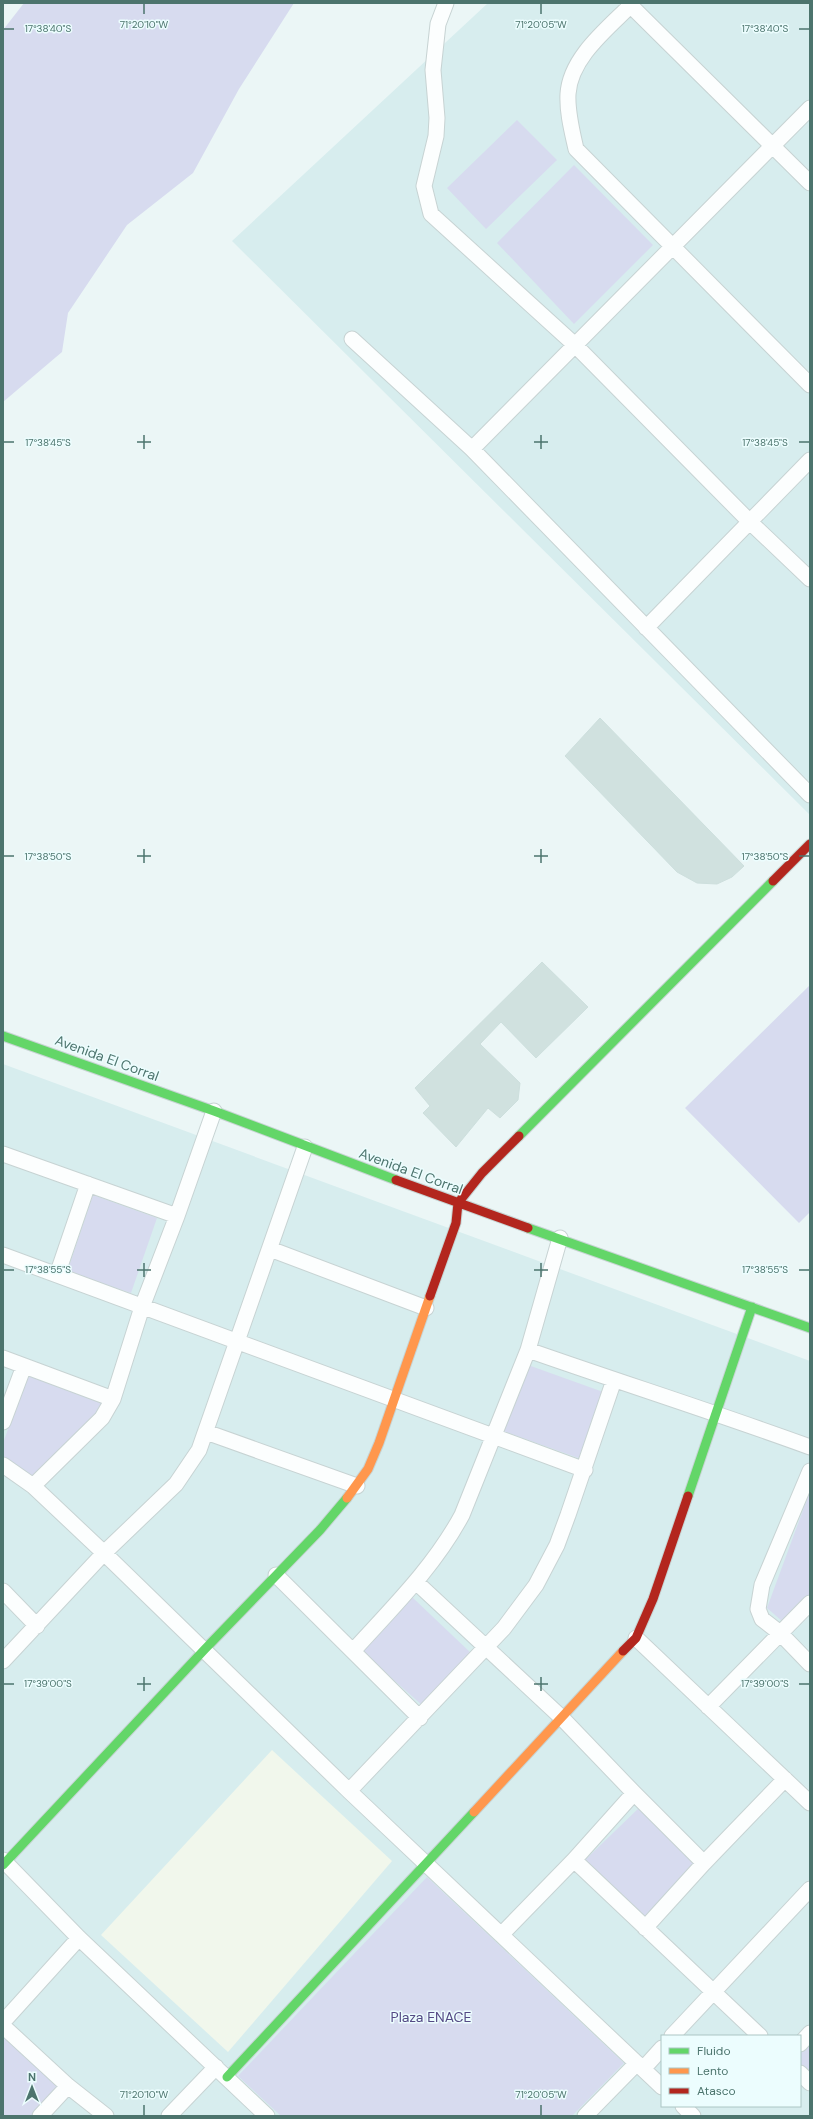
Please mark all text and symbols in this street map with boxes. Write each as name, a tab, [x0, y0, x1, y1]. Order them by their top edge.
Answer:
text: 71°20'10"W	[120, 18, 169, 31]
text: 71°20'05"W	[515, 18, 567, 31]
text: 17°38'40"S	[25, 22, 71, 35]
text: 17°38'40"S	[742, 22, 788, 35]
text: 17°38'45"S	[25, 436, 71, 449]
text: 17°38'45"S	[742, 436, 788, 449]
text: 17°38'50"S	[25, 850, 72, 863]
text: 17°38'50"S	[742, 850, 789, 863]
street label: Avenida El Corral	[53, 1031, 161, 1085]
street label: Avenida El Corral	[357, 1144, 465, 1198]
text: 17°38'55"S	[25, 1263, 71, 1276]
text: 17°38'55"S	[742, 1263, 788, 1276]
text: 17°39'00"S	[24, 1677, 72, 1690]
text: 17°39'00"S	[741, 1677, 789, 1690]
park label: Plaza ENACE	[391, 2008, 472, 2026]
legend	[661, 2035, 801, 2107]
text: Fluido	[697, 2043, 731, 2059]
text: Lento	[697, 2063, 728, 2079]
north arrow	[12, 2067, 52, 2107]
text: N	[28, 2070, 36, 2084]
text: Atasco	[697, 2083, 736, 2099]
text: 71°20'10"W	[120, 2088, 169, 2101]
text: 71°20'05"W	[515, 2088, 567, 2101]

